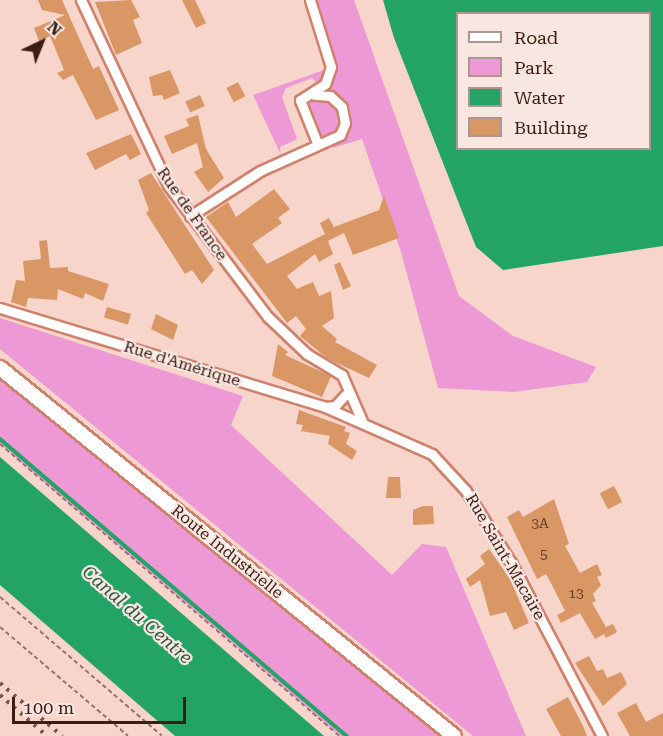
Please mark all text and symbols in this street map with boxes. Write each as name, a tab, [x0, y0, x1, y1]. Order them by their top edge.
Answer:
north arrow	[12, 12, 72, 72]
legend	[456, 12, 651, 150]
text: N	[44, 17, 66, 40]
text: Road	[514, 27, 558, 48]
text: Park	[514, 57, 554, 78]
text: Water	[514, 87, 565, 108]
text: Building	[514, 117, 588, 138]
street label: Rue de France	[153, 164, 231, 264]
street label: Rue d'Amérique	[121, 337, 243, 391]
street label: Rue Saint-Macaire	[461, 491, 549, 623]
street label: Route Industrielle	[167, 501, 287, 603]
house number: 3A	[531, 515, 549, 531]
house number: 5	[540, 546, 548, 562]
water label: Canal du Centre	[78, 561, 196, 669]
house number: 13	[568, 585, 584, 601]
scale bar	[15, 685, 189, 723]
text: 100 m	[23, 697, 74, 718]

